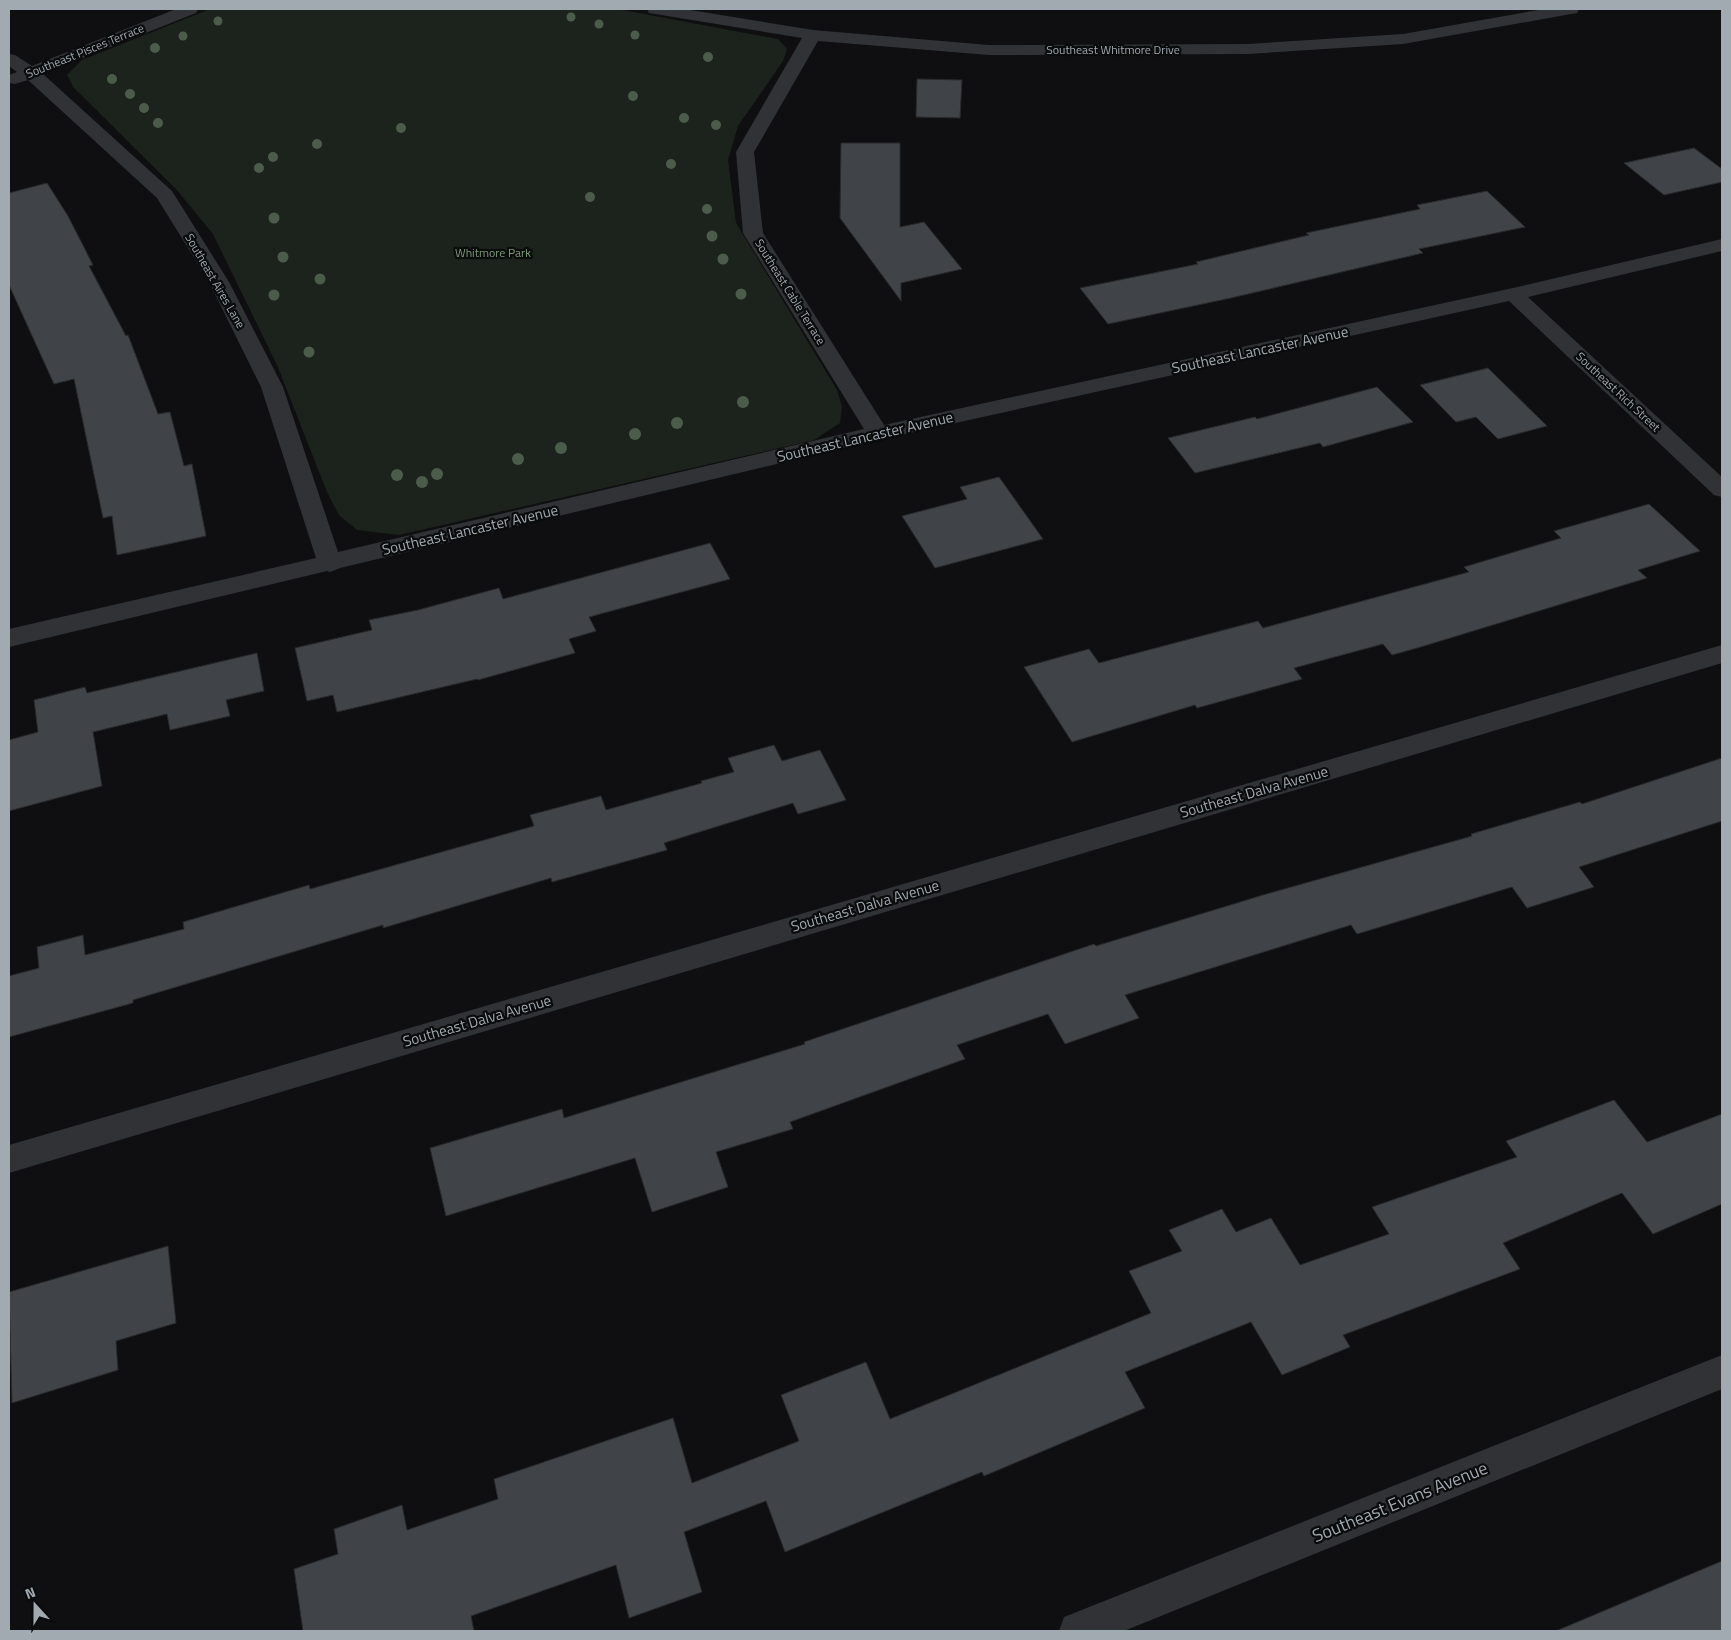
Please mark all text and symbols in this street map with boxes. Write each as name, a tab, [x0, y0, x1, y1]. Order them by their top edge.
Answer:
street label: Southeast Pisces Terrace	[23, 18, 147, 83]
street label: Southeast Whitmore Drive	[1046, 40, 1180, 59]
street label: Southeast Aires Lane	[181, 230, 250, 332]
street label: Southeast Cable Terrace	[750, 235, 831, 348]
park label: Whitmore Park	[455, 243, 531, 262]
street label: Southeast Lancaster Avenue	[1169, 320, 1350, 379]
street label: Southeast Rich Street	[1572, 347, 1665, 437]
street label: Southeast Lancaster Avenue	[775, 405, 955, 468]
street label: Southeast Lancaster Avenue	[380, 498, 560, 561]
street label: Southeast Dalva Avenue	[1177, 759, 1331, 824]
street label: Southeast Dalva Avenue	[788, 873, 942, 938]
street label: Southeast Dalva Avenue	[400, 988, 554, 1053]
street label: Southeast Evans Avenue	[1308, 1454, 1492, 1549]
north arrow	[10, 1580, 60, 1630]
text: N	[22, 1581, 38, 1604]

